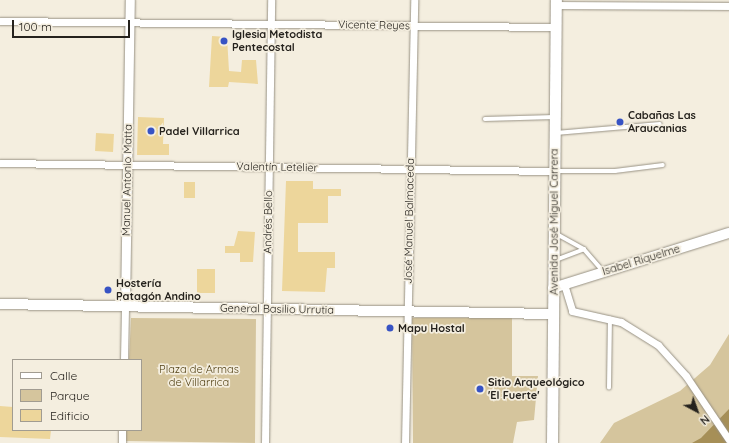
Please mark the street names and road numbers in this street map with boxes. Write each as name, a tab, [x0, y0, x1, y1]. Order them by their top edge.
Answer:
street label: Vicente Reyes	[338, 18, 410, 32]
street label: Manuel Antonio Matta	[119, 124, 135, 236]
street label: Avenida José Miguel Carrera	[547, 149, 561, 295]
street label: José Manuel Balmaceda	[401, 158, 417, 284]
street label: Valentín Letelier	[236, 160, 318, 174]
street label: Andrés Bello	[261, 190, 275, 254]
street label: Isabel Riquelme	[600, 242, 682, 278]
street label: General Basilio Urrutia	[220, 301, 334, 317]

